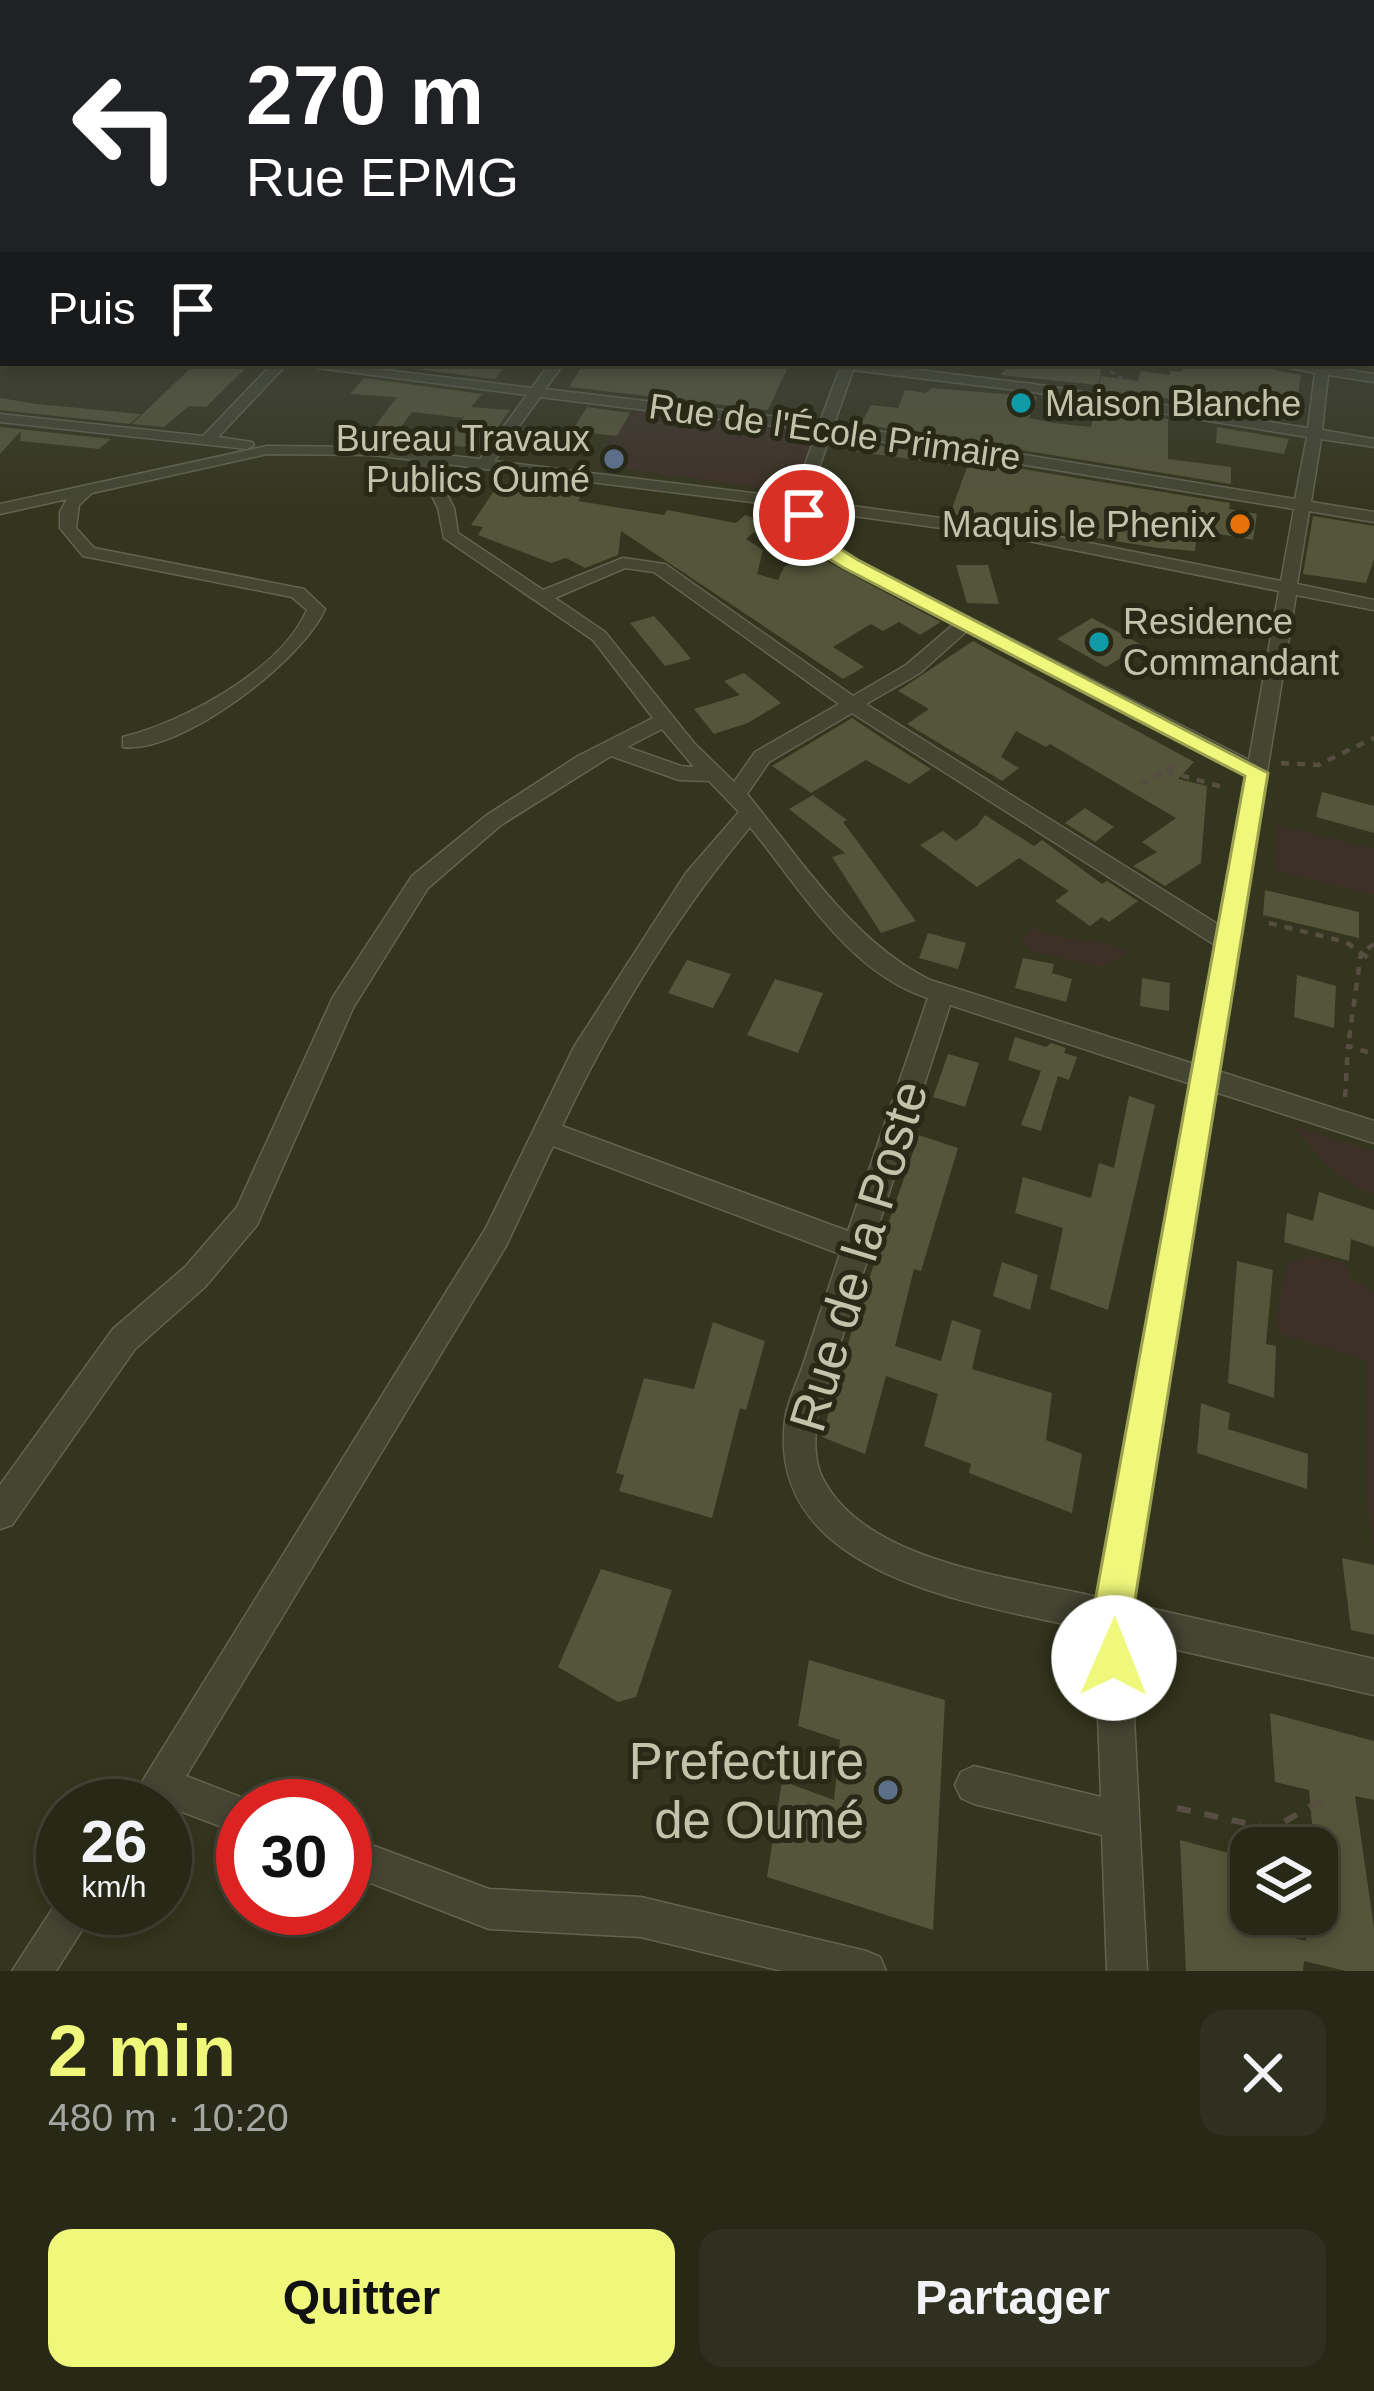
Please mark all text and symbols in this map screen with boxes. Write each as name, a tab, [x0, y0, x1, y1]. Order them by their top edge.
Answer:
icon: left	[48, 48, 204, 204]
text: 270 m	[246, 48, 484, 142]
text: Rue EPMG	[246, 147, 519, 207]
icon: arrive	[160, 276, 226, 342]
text: Puis	[48, 283, 136, 334]
place label: Maison Blanche	[1045, 383, 1301, 424]
street label: Rue de l'École Primaire	[646, 385, 1023, 478]
marker: Maison Blanche	[1008, 390, 1034, 416]
place label: Bureau Travaux Publics Oumé	[336, 418, 590, 500]
marker: Bureau Travaux Publics Oumé	[601, 446, 627, 472]
pin	[753, 464, 855, 566]
icon: arrive	[771, 482, 837, 548]
place label: Maquis le Phenix	[942, 504, 1216, 545]
marker: Maquis le Phenix	[1227, 511, 1253, 537]
place label: Residence Commandant	[1123, 601, 1339, 683]
marker: Residence Commandant	[1086, 629, 1112, 655]
street label: Rue de la Poste	[778, 1074, 939, 1438]
position arrow	[1051, 1595, 1177, 1721]
place label: Prefecture de Oumé	[629, 1733, 864, 1849]
marker: Prefecture de Oumé	[875, 1777, 901, 1803]
speed limit sign: 30	[216, 1779, 372, 1935]
text: 26	[81, 1808, 147, 1875]
map controls	[1230, 1827, 1338, 1935]
button: layers	[1230, 1827, 1338, 1935]
text: km/h	[81, 1870, 147, 1903]
button: close	[1200, 2010, 1326, 2136]
text: 2 min	[48, 2011, 236, 2091]
text: 480 m · 10:20	[48, 2096, 289, 2139]
button: Quitter	[48, 2229, 675, 2367]
button: Partager	[699, 2229, 1326, 2367]

